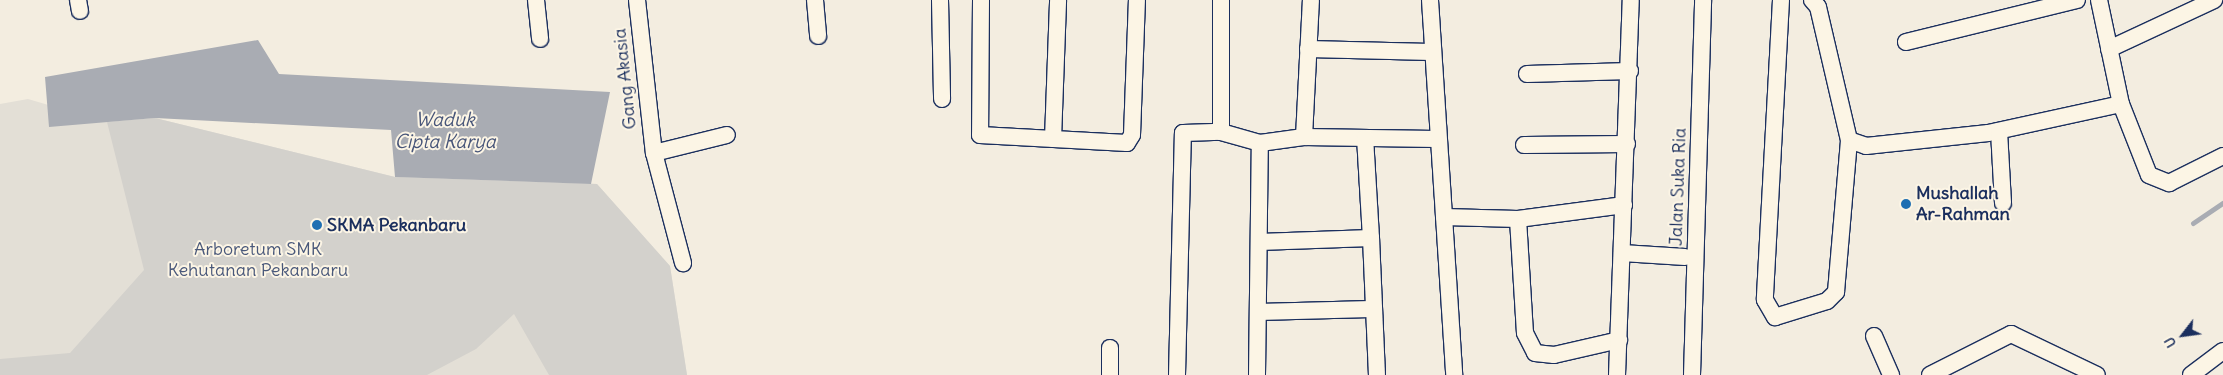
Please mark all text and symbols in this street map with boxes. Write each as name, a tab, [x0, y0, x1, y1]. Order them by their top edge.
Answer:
street label: Gang Akasia	[609, 27, 641, 131]
water label: Waduk Cipta Karya	[394, 109, 496, 153]
street label: Jalan Suka Ria	[1665, 128, 1691, 246]
place label: Mushallah Ar-Rahman	[1916, 183, 2010, 225]
marker: Mushallah Ar-Rahman	[1900, 198, 1912, 210]
place label: SKMA Pekanbaru	[327, 214, 466, 236]
marker: SKMA Pekanbaru	[311, 219, 323, 231]
park label: Arboretum SMK Kehutanan Pekanbaru	[168, 239, 348, 282]
north arrow	[2158, 310, 2208, 360]
text: U	[2160, 334, 2180, 351]

